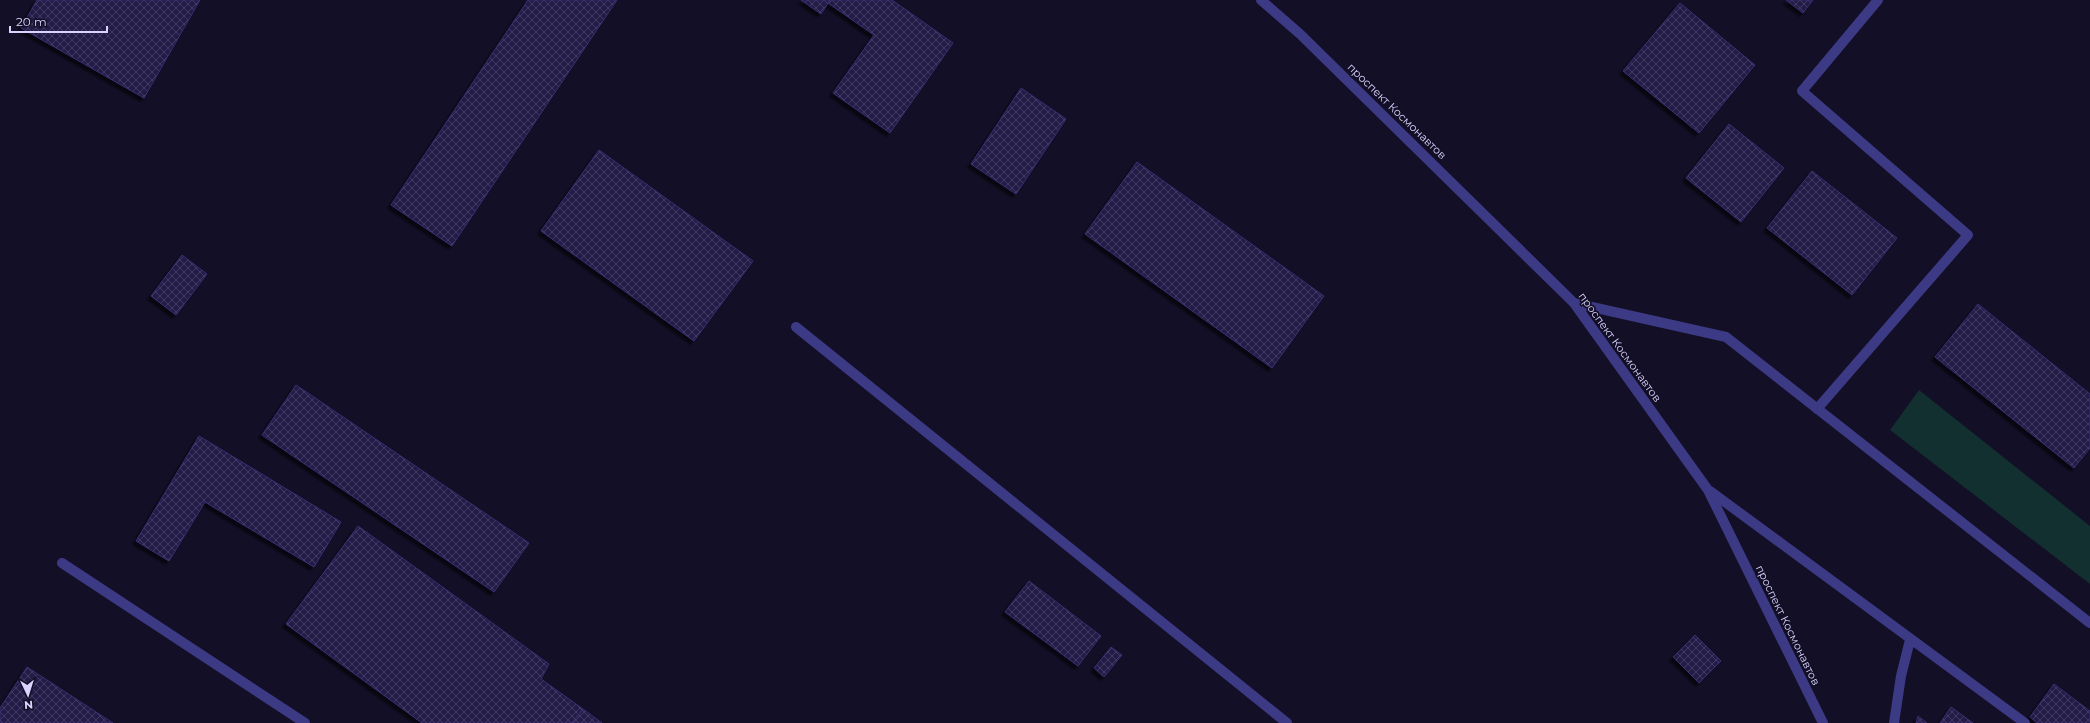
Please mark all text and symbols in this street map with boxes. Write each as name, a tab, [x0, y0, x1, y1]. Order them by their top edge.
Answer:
scale bar	[10, 8, 107, 34]
text: 20 m	[16, 14, 47, 29]
street label: проспект Космонавтов	[1345, 60, 1449, 162]
street label: проспект Космонавтов	[1576, 289, 1664, 405]
street label: проспект Космонавтов	[1753, 563, 1823, 687]
north arrow	[8, 675, 48, 715]
text: N	[24, 698, 34, 712]

